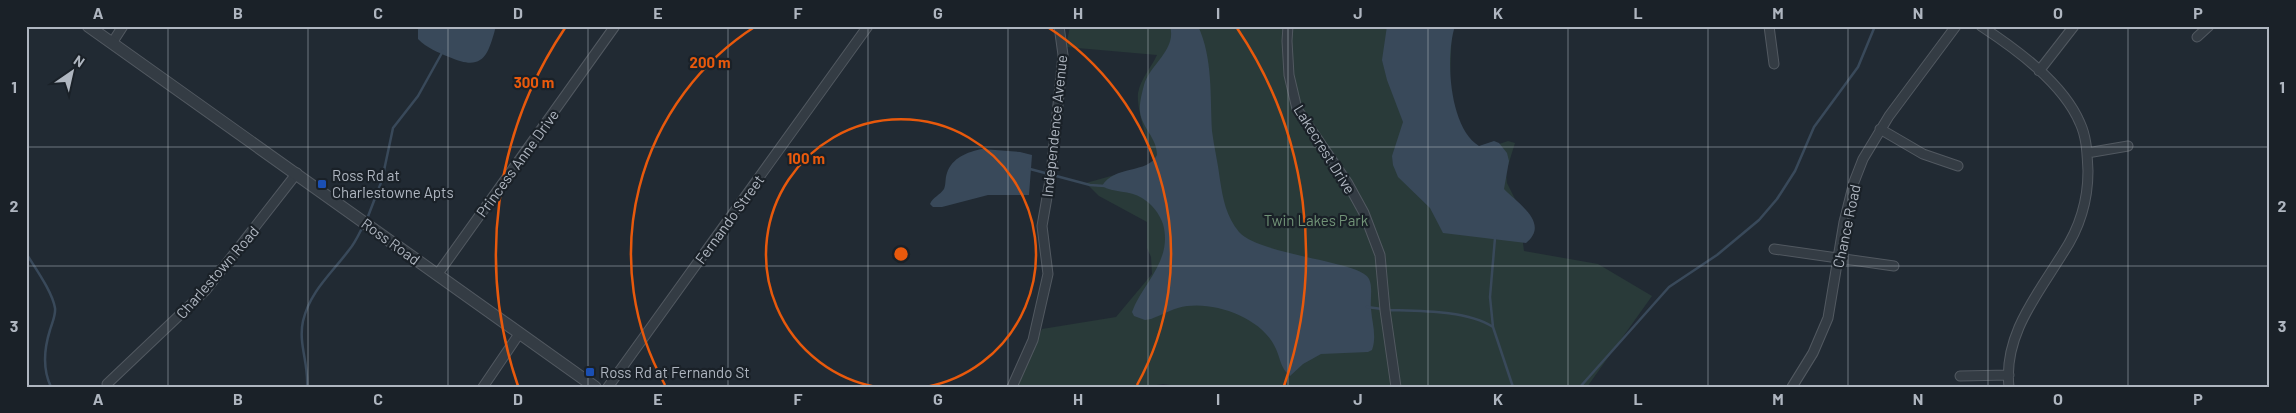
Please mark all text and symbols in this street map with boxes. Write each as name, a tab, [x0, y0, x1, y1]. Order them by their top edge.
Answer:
text: A	[93, 3, 104, 22]
text: B	[233, 3, 243, 22]
text: C	[373, 3, 383, 22]
text: D	[513, 3, 523, 22]
text: E	[653, 3, 663, 22]
text: F	[794, 3, 803, 22]
text: G	[933, 3, 943, 22]
text: H	[1073, 3, 1083, 22]
text: I	[1216, 3, 1220, 22]
text: J	[1353, 3, 1363, 22]
text: K	[1493, 3, 1503, 22]
text: L	[1633, 3, 1643, 22]
text: M	[1772, 3, 1784, 22]
text: N	[1913, 3, 1923, 22]
text: O	[2053, 3, 2063, 22]
text: P	[2193, 3, 2203, 22]
north arrow	[48, 48, 98, 98]
text: N	[71, 51, 88, 70]
text: 200 m	[689, 53, 731, 71]
street label: Independence Avenue	[1038, 54, 1070, 198]
text: 300 m	[514, 73, 554, 91]
text: 1	[11, 77, 17, 96]
text: 1	[2279, 77, 2285, 96]
street label: Lakecrest Drive	[1290, 101, 1360, 197]
street label: Princess Anne Drive	[472, 106, 562, 220]
text: 100 m	[787, 149, 825, 167]
place label: Ross Rd at Charlestowne Apts	[332, 166, 454, 201]
street label: Fernando Street	[691, 171, 767, 267]
marker: Ross Rd at Charlestowne Apts	[316, 178, 328, 190]
street label: Chance Road	[1828, 183, 1864, 269]
text: 2	[10, 196, 19, 215]
text: 2	[2278, 196, 2287, 215]
park label: Twin Lakes Park	[1264, 211, 1369, 229]
street label: Ross Road	[358, 214, 424, 268]
street label: Charlestown Road	[172, 222, 262, 322]
centre of rings	[892, 245, 910, 263]
text: 3	[10, 316, 18, 335]
text: 3	[2278, 316, 2286, 335]
place label: Ross Rd at Fernando St	[600, 363, 750, 381]
marker: Ross Rd at Fernando St	[584, 366, 596, 378]
text: A	[93, 389, 104, 408]
text: B	[233, 389, 243, 408]
text: C	[373, 389, 383, 408]
text: D	[513, 389, 523, 408]
text: E	[653, 389, 663, 408]
text: F	[794, 389, 803, 408]
text: G	[933, 389, 943, 408]
text: H	[1073, 389, 1083, 408]
text: I	[1216, 389, 1220, 408]
text: J	[1353, 389, 1363, 408]
text: K	[1493, 389, 1503, 408]
text: L	[1633, 389, 1643, 408]
text: M	[1772, 389, 1784, 408]
text: N	[1913, 389, 1923, 408]
text: O	[2053, 389, 2063, 408]
text: P	[2193, 389, 2203, 408]

